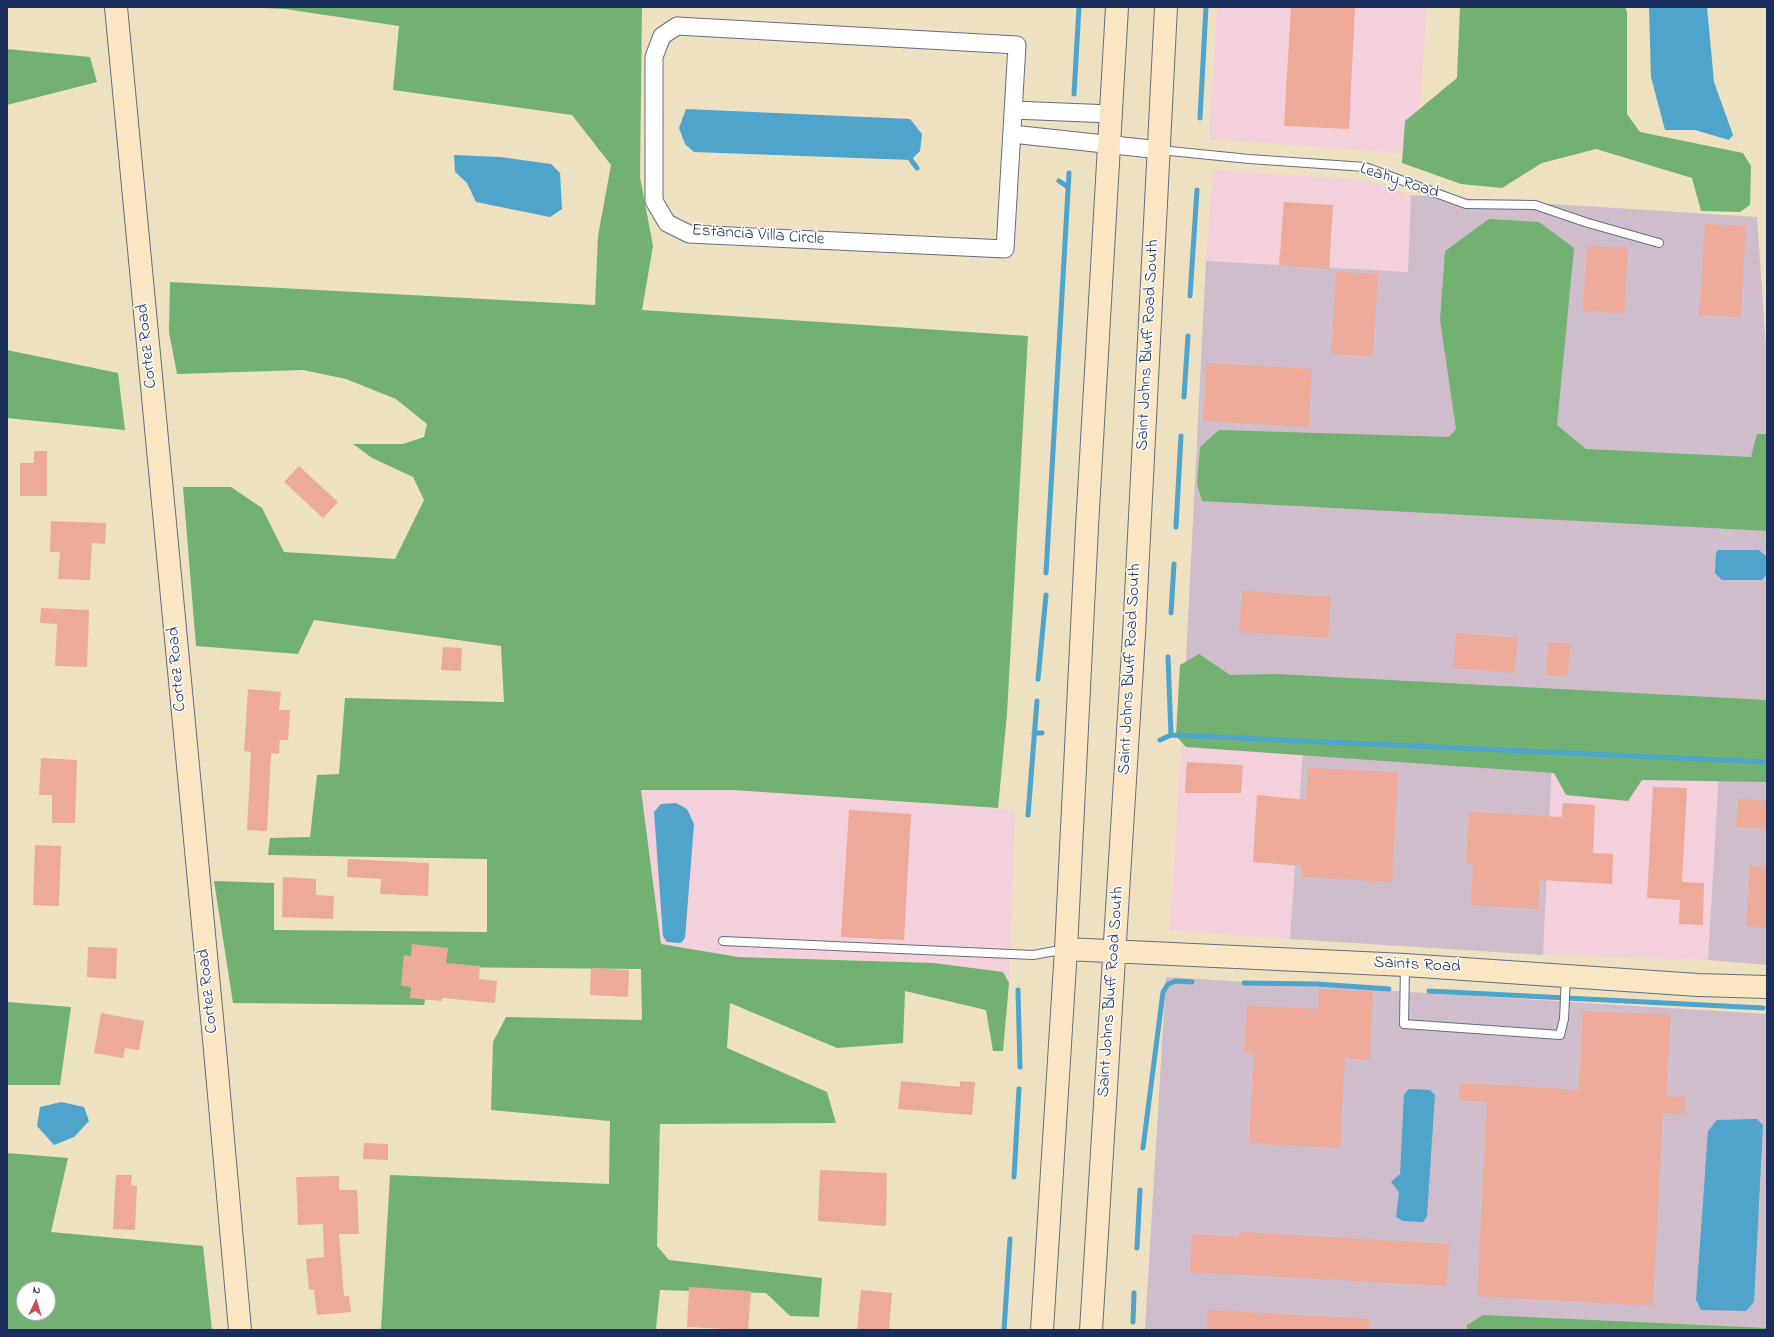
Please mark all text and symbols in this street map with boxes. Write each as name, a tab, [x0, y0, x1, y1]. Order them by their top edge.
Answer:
street label: Leahy Road	[1357, 160, 1441, 204]
street label: Estancia Villa Circle	[691, 221, 825, 251]
street label: Saint Johns Bluff Road South	[1133, 239, 1165, 451]
street label: Cortez Road	[133, 303, 163, 389]
street label: Saint Johns Bluff Road South	[1115, 563, 1147, 775]
street label: Cortez Road	[164, 626, 192, 712]
street label: Saint Johns Bluff Road South	[1094, 886, 1130, 1098]
street label: Cortez Road	[194, 948, 224, 1034]
street label: Saints Road	[1373, 954, 1461, 978]
north arrow	[16, 1281, 56, 1321]
text: N	[32, 1282, 41, 1298]

